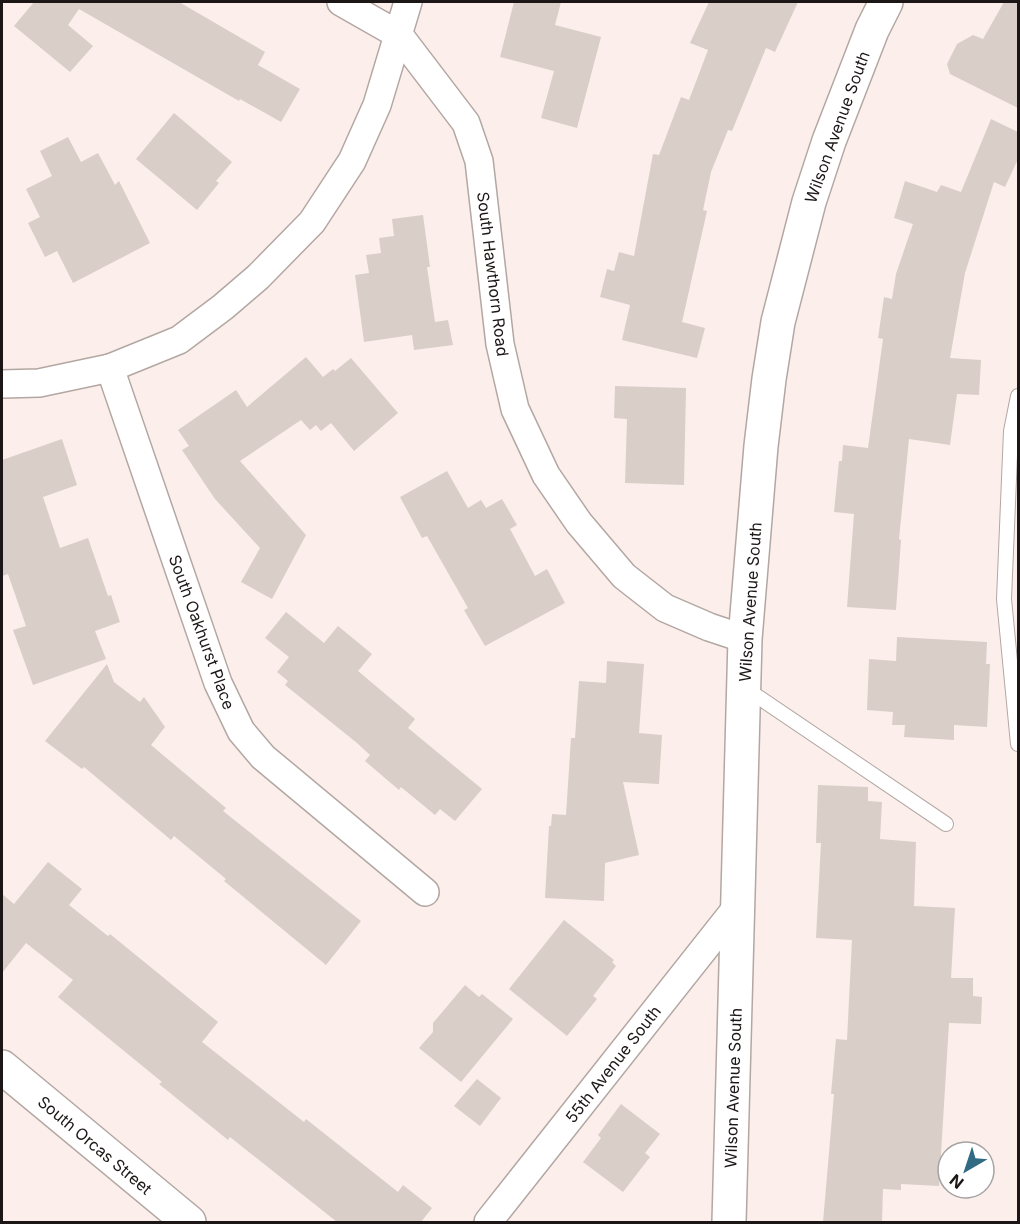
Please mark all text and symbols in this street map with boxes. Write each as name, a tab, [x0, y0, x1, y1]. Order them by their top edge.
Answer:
street label: Wilson Avenue South	[800, 48, 874, 206]
street label: South Hawthorn Road	[473, 191, 513, 357]
street label: Wilson Avenue South	[734, 521, 766, 683]
street label: South Oakhurst Place	[165, 552, 239, 712]
street label: 55th Avenue South	[561, 1001, 665, 1127]
street label: Wilson Avenue South	[720, 1008, 746, 1168]
street label: South Orcas Street	[34, 1091, 156, 1199]
north arrow	[936, 1140, 996, 1200]
text: N	[946, 1170, 968, 1193]

